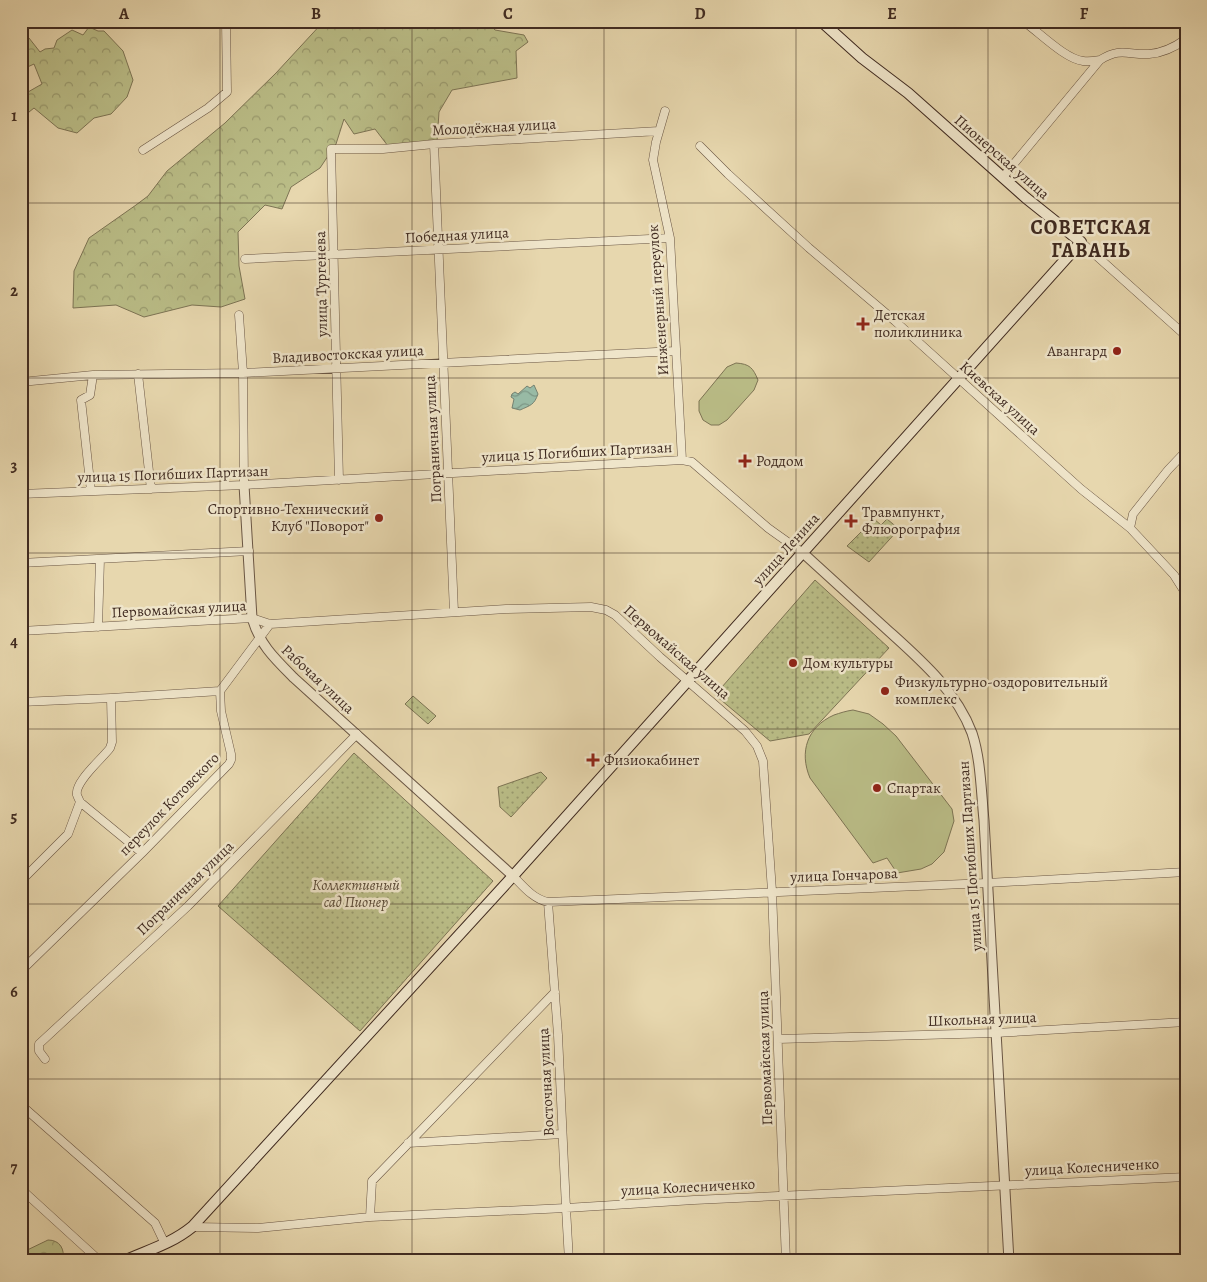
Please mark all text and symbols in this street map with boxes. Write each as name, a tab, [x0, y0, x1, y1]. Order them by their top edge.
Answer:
text: A	[118, 3, 130, 25]
text: B	[311, 3, 321, 25]
text: C	[503, 3, 513, 25]
text: D	[694, 3, 706, 25]
text: E	[887, 3, 897, 25]
text: F	[1080, 3, 1089, 25]
text: 1	[11, 105, 17, 127]
street label: Пионерская улица	[950, 110, 1054, 204]
street label: Молодёжная улица	[431, 114, 557, 140]
district label: СОВЕТСКАЯ ГАВАНЬ	[1030, 214, 1152, 264]
street label: Победная улица	[404, 222, 510, 248]
street label: Инженерный переулок	[643, 224, 673, 376]
street label: улица Тургенева	[310, 231, 332, 338]
text: 2	[10, 280, 18, 302]
place label: Детская поликлиника	[874, 305, 962, 342]
marker: Детская поликлиника	[856, 317, 870, 331]
street label: Владивостокская улица	[272, 340, 424, 368]
place label: Авангард	[1046, 341, 1107, 361]
marker: Авангард	[1111, 345, 1123, 357]
street label: Киевская улица	[956, 357, 1045, 440]
street label: Пограничная улица	[420, 375, 446, 503]
street label: улица 15 Погибших Партизан	[480, 437, 673, 467]
place label: Роддом	[756, 451, 804, 471]
marker: Роддом	[738, 454, 752, 468]
text: 3	[11, 455, 18, 477]
street label: улица 15 Погибших Партизан	[76, 461, 269, 487]
place label: Спортивно-Технический Клуб "Поворот"	[208, 499, 369, 536]
place label: Травмпункт, Флюорография	[862, 502, 960, 539]
street label: улица Ленина	[748, 509, 824, 590]
marker: Спортивно-Технический Клуб "Поворот"	[373, 512, 385, 524]
marker: Травмпункт, Флюорография	[844, 514, 858, 528]
street label: Первомайская улица	[111, 595, 247, 623]
street label: Первомайская улица	[620, 600, 735, 704]
text: 4	[10, 631, 18, 653]
street label: Рабочая улица	[277, 640, 359, 718]
place label: Дом культуры	[803, 653, 893, 673]
marker: Дом культуры	[787, 657, 799, 669]
place label: Физкультурно-оздоровительный комплекс	[895, 672, 1108, 709]
marker: Физкультурно-оздоровительный комплекс	[879, 685, 891, 697]
street label: переулок Котовского	[115, 748, 223, 860]
place label: Физиокабинет	[604, 750, 700, 770]
marker: Физиокабинет	[586, 753, 600, 767]
street label: улица 15 Погибших Партизан	[953, 760, 987, 953]
place label: Спартак	[887, 778, 941, 798]
marker: Спартак	[871, 782, 883, 794]
text: 5	[11, 806, 18, 828]
street label: Пограничная улица	[132, 836, 238, 940]
street label: улица Гончарова	[789, 863, 898, 887]
park label: Коллективный сад Пионер	[312, 875, 400, 912]
text: 6	[10, 981, 18, 1003]
street label: Первомайская улица	[753, 990, 777, 1126]
street label: Школьная улица	[927, 1007, 1037, 1031]
street label: Восточная улица	[533, 1027, 559, 1137]
street label: улица Колесниченко	[1024, 1154, 1159, 1181]
text: 7	[11, 1157, 18, 1179]
street label: улица Колесниченко	[620, 1174, 755, 1201]

